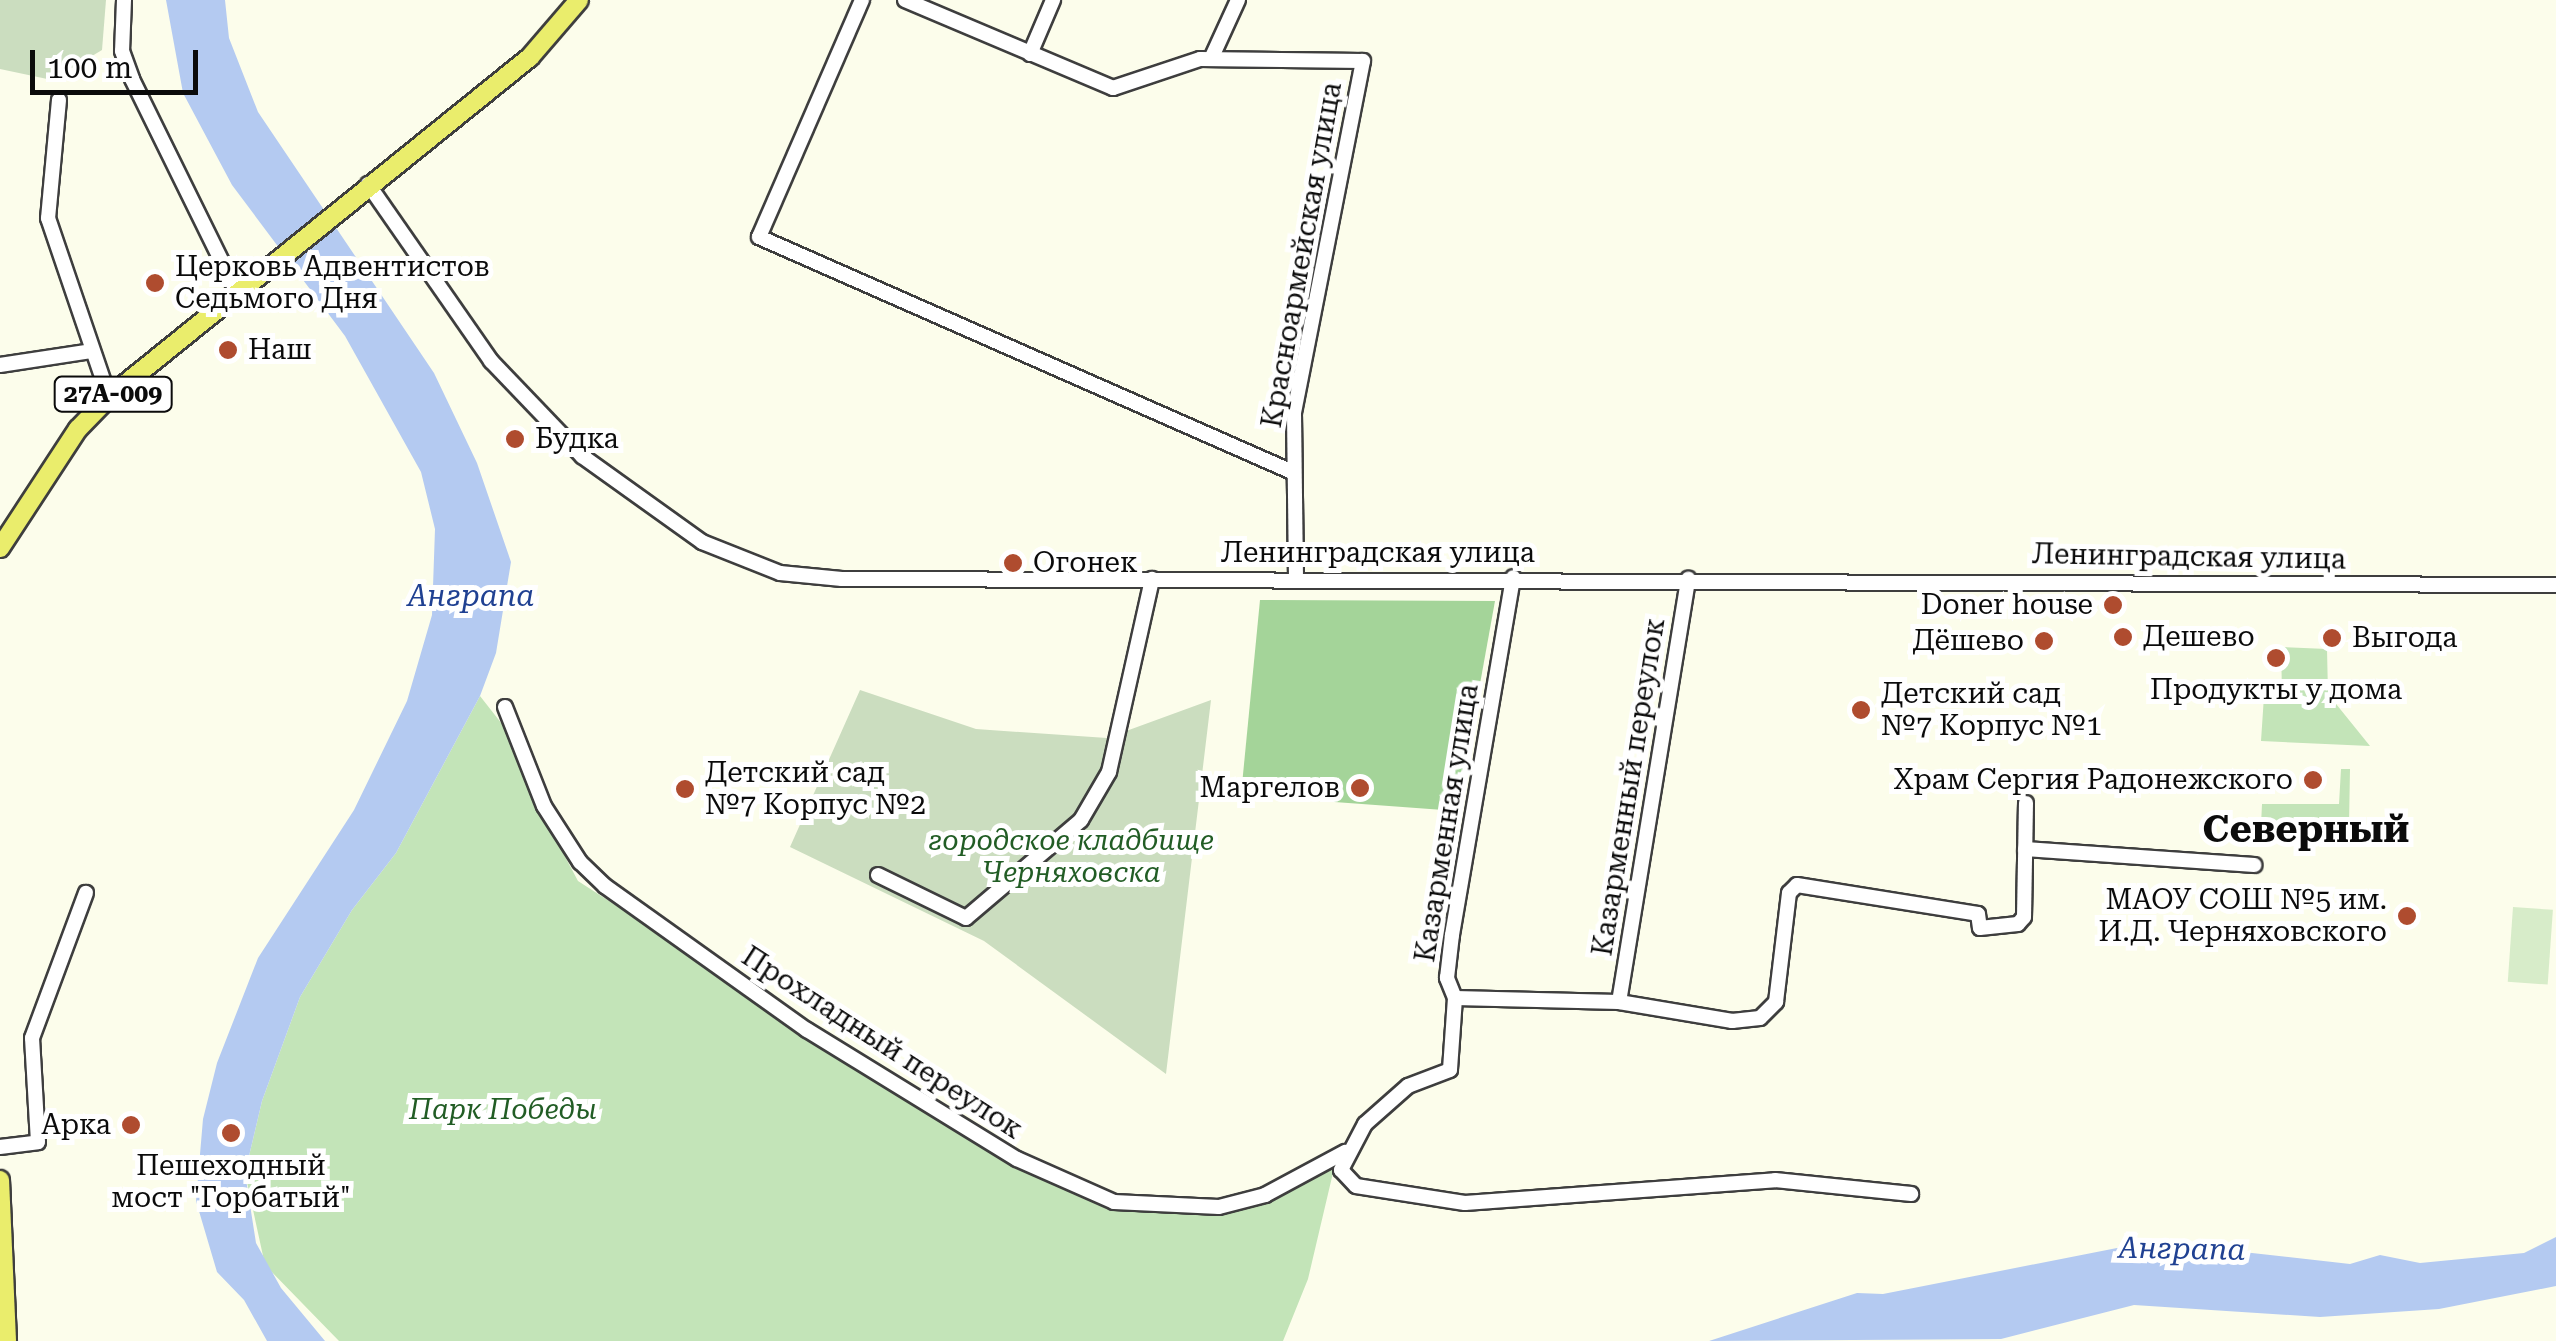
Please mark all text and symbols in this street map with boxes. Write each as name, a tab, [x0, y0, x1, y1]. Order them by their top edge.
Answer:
scale bar	[35, 30, 202, 92]
text: 100 m	[47, 50, 132, 85]
street label: Красноармейская улица	[1255, 80, 1349, 430]
place label: Церковь Адвентистов Седьмого Дня	[175, 250, 490, 316]
marker: Церковь Адвентистов Седьмого Дня	[144, 272, 166, 294]
place label: Наш	[248, 333, 312, 367]
marker: Наш	[217, 339, 239, 361]
road number: 27А-009	[53, 374, 173, 414]
place label: Будка	[535, 422, 619, 456]
marker: Будка	[504, 428, 526, 450]
street label: Ленинградская улица	[1221, 536, 1535, 570]
street label: Ленинградская улица	[2032, 537, 2346, 577]
place label: Огонек	[1033, 546, 1138, 580]
marker: Огонек	[1002, 552, 1024, 574]
water label: Анграпа	[408, 578, 534, 614]
place label: Doner house	[1921, 588, 2093, 622]
marker: Doner house	[2102, 594, 2124, 616]
street label: Казарменный переулок	[1586, 616, 1672, 958]
place label: Дешево	[2143, 620, 2255, 654]
place label: Выгода	[2352, 621, 2457, 655]
place label: Дёшево	[1912, 624, 2024, 658]
marker: Дешево	[2112, 626, 2134, 648]
marker: Выгода	[2321, 627, 2343, 649]
marker: Дёшево	[2033, 630, 2055, 652]
marker: Продукты у дома	[2265, 647, 2287, 669]
place label: Продукты у дома	[2150, 673, 2402, 707]
place label: Детский сад №7 Корпус №1	[1881, 677, 2102, 743]
street label: Казарменная улица	[1408, 682, 1486, 964]
marker: Детский сад №7 Корпус №1	[1850, 699, 1872, 721]
place label: Детский сад №7 Корпус №2	[705, 756, 926, 822]
place label: Храм Сергия Радонежского	[1893, 763, 2293, 797]
marker: Храм Сергия Радонежского	[2302, 769, 2324, 791]
place label: Маргелов	[1200, 771, 1340, 805]
marker: Маргелов	[1349, 777, 1371, 799]
marker: Детский сад №7 Корпус №2	[674, 778, 696, 800]
district label: Северный	[2203, 807, 2409, 853]
park label: городское кладбище Черняховска	[928, 824, 1214, 890]
place label: МАОУ СОШ №5 им. И.Д. Черняховского	[2099, 883, 2387, 949]
marker: МАОУ СОШ №5 им. И.Д. Черняховского	[2396, 905, 2418, 927]
street label: Прохладный переулок	[735, 940, 1029, 1146]
park label: Парк Победы	[409, 1093, 597, 1127]
place label: Арка	[41, 1108, 111, 1142]
marker: Арка	[120, 1114, 142, 1136]
marker: Пешеходный мост "Горбатый"	[220, 1122, 242, 1144]
place label: Пешеходный мост "Горбатый"	[111, 1149, 351, 1215]
water label: Анграпа	[2118, 1230, 2246, 1268]

